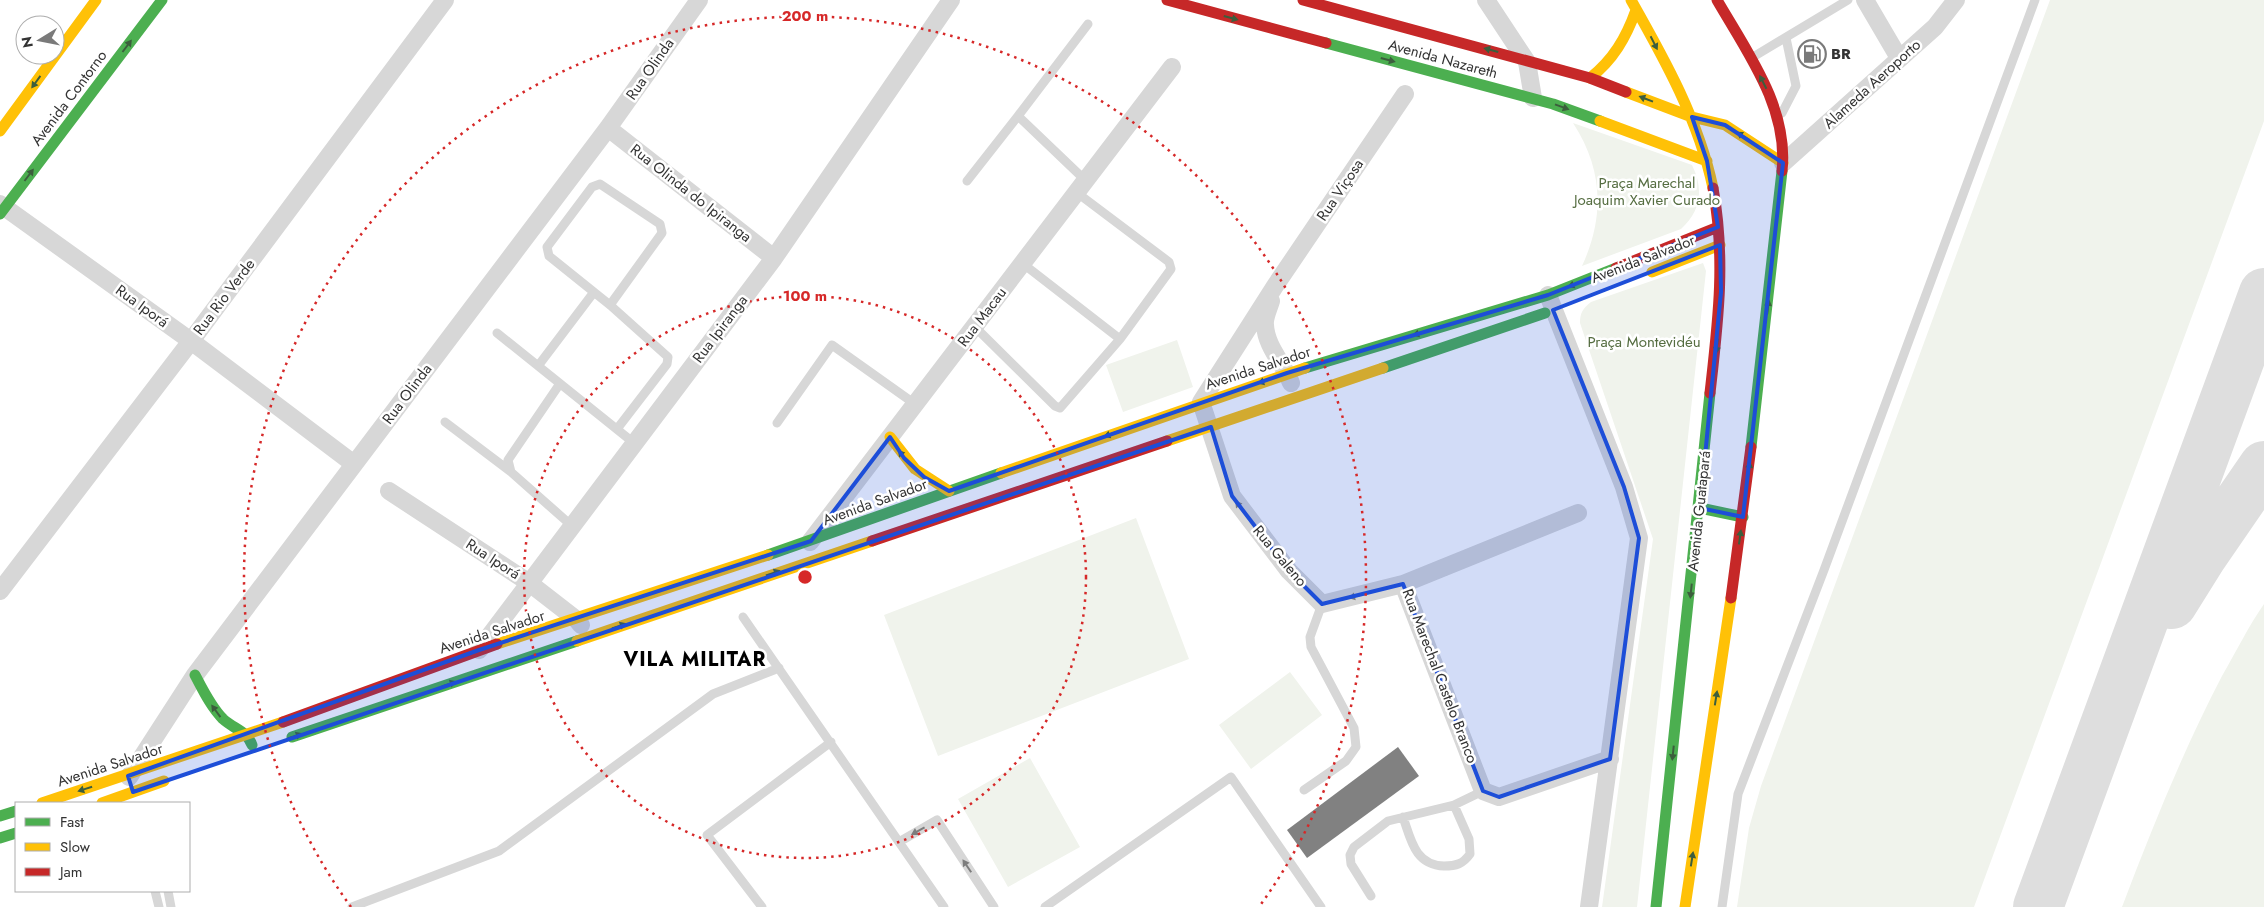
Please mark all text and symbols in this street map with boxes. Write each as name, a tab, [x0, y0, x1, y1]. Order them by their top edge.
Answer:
text: 200 m	[782, 5, 828, 27]
one-way arrow	[1224, 14, 1239, 22]
north arrow	[15, 15, 65, 65]
street label: Rua Olinda	[621, 34, 679, 104]
street label: Avenida Nazareth	[1386, 34, 1500, 84]
street label: Alameda Aeroporto	[1818, 34, 1926, 134]
text: N	[16, 35, 38, 49]
one-way arrow	[1650, 36, 1658, 50]
one-way arrow	[122, 39, 132, 52]
fuel station icon: BR	[1797, 39, 1827, 69]
place label: BR	[1831, 43, 1851, 65]
street label: Avenida Contorno	[26, 46, 112, 150]
one-way arrow	[1484, 46, 1499, 54]
one-way arrow	[1381, 56, 1396, 64]
one-way arrow	[31, 75, 41, 88]
one-way arrow	[1759, 75, 1768, 89]
one-way arrow	[1639, 95, 1653, 103]
one-way arrow	[1554, 104, 1569, 111]
one-way arrow	[1736, 131, 1749, 140]
street label: Rua Olinda do Ipiranga	[626, 139, 756, 247]
street label: Rua Viçosa	[1311, 155, 1369, 225]
one-way arrow	[24, 169, 35, 182]
park label: Praça Marechal Joaquim Xavier Curado	[1572, 172, 1720, 211]
street label: Avenida Salvador	[1588, 229, 1699, 289]
street label: Rua Rio Verde	[188, 254, 260, 340]
street label: Rua Iporá	[111, 279, 173, 333]
one-way arrow	[1567, 280, 1582, 288]
street label: Rua Macau	[952, 283, 1012, 351]
text: 100 m	[783, 285, 827, 307]
street label: Rua Ipiranga	[687, 290, 753, 368]
one-way arrow	[1764, 299, 1772, 315]
one-way arrow	[1413, 330, 1428, 338]
park label: Praça Montevidéu	[1587, 331, 1701, 353]
one-way arrow	[1712, 339, 1720, 355]
street label: Avenida Salvador	[1202, 340, 1314, 395]
street label: Rua Olinda	[377, 359, 437, 429]
one-way arrow	[1257, 377, 1272, 385]
one-way arrow	[1104, 431, 1119, 438]
one-way arrow	[898, 450, 909, 463]
street label: Avenida Guatapará	[1682, 450, 1716, 572]
one-way arrow	[1745, 460, 1753, 476]
street label: Avenida Salvador	[820, 473, 931, 531]
one-way arrow	[1235, 500, 1245, 514]
street label: Rua Galeno	[1248, 521, 1312, 591]
one-way arrow	[1736, 529, 1744, 545]
street label: Rua Iporá	[462, 533, 524, 585]
centre of rings	[796, 568, 814, 586]
one-way arrow	[766, 569, 781, 577]
one-way arrow	[1686, 584, 1694, 600]
street label: Rua Marechal Castelo Branco	[1397, 586, 1483, 766]
one-way arrow	[1349, 592, 1364, 600]
street label: Avenida Salvador	[436, 604, 548, 659]
one-way arrow	[612, 622, 627, 629]
district label: VILA MILITAR	[623, 645, 767, 674]
one-way arrow	[442, 680, 457, 688]
one-way arrow	[1712, 690, 1720, 706]
one-way arrow	[211, 704, 221, 717]
one-way arrow	[288, 732, 303, 740]
street label: Avenida Salvador	[54, 737, 166, 792]
one-way arrow	[1669, 745, 1677, 761]
one-way arrow	[77, 786, 92, 794]
legend	[15, 802, 190, 892]
text: Fast	[60, 811, 84, 833]
one-way arrow	[910, 827, 925, 835]
text: Slow	[60, 836, 91, 858]
one-way arrow	[1688, 850, 1696, 866]
one-way arrow	[963, 860, 972, 873]
text: Jam	[58, 861, 83, 883]

